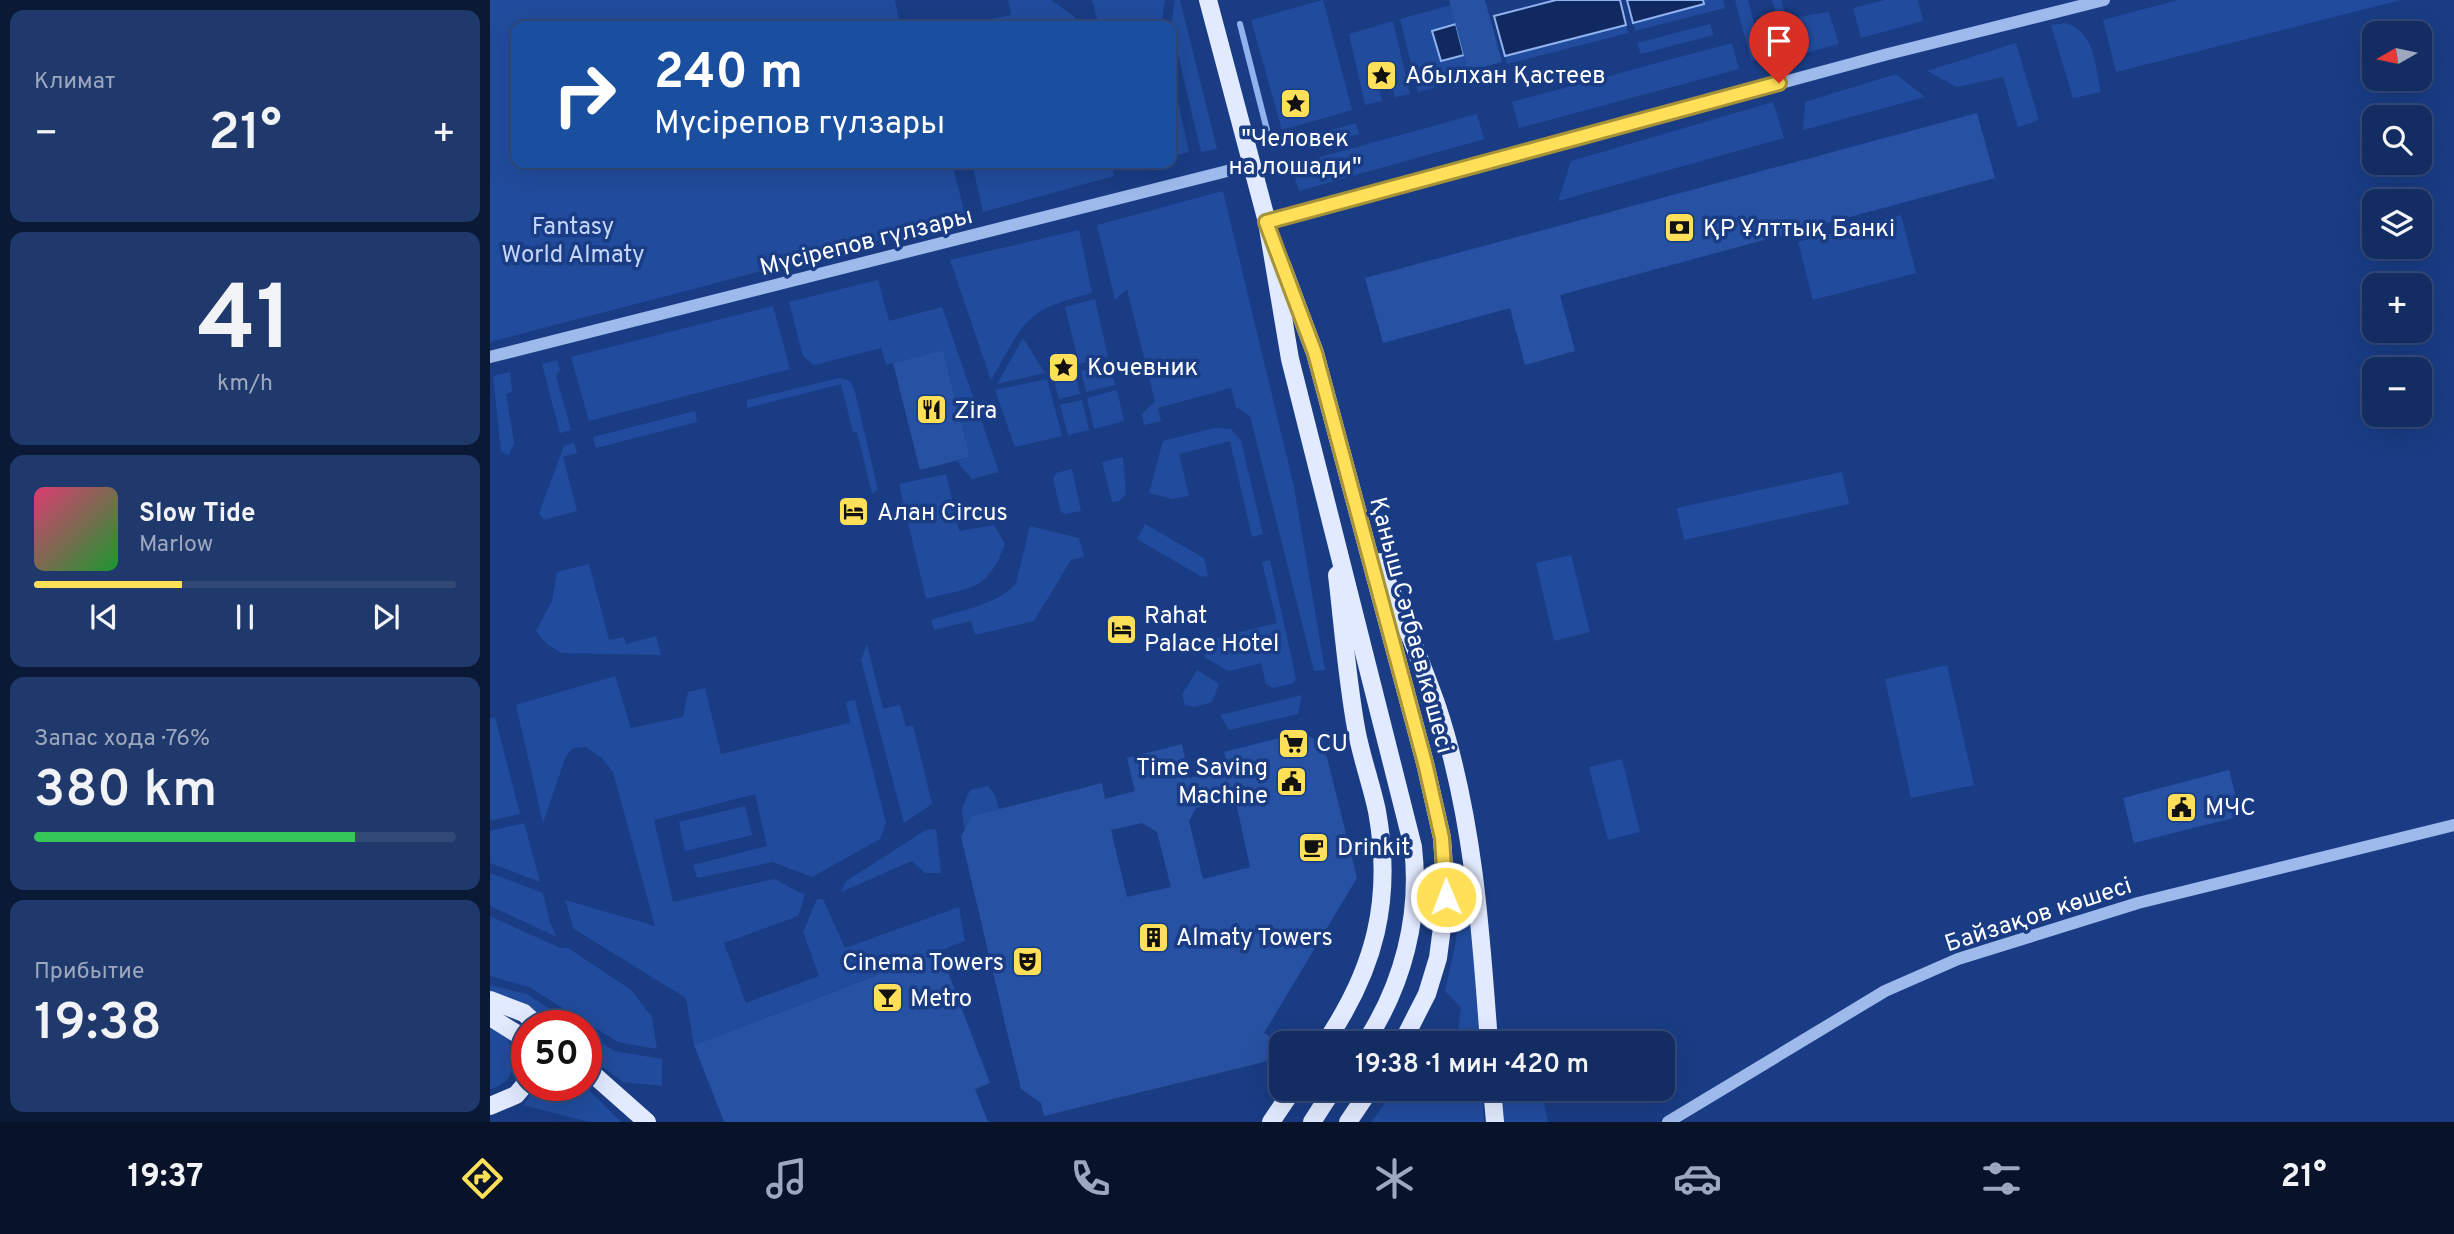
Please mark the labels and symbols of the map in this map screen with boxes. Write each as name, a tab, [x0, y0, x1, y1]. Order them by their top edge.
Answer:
pin	[1749, 11, 1809, 83]
north arrow	[2362, 21, 2432, 91]
place icon: Абылхан Қастеев	[1365, 58, 1399, 92]
place label: Абылхан Қастеев	[1405, 62, 1606, 92]
place icon: "Человек на лошади"	[1278, 87, 1312, 121]
place label: "Человек на лошади"	[1228, 125, 1362, 183]
street label: Мүсірепов гүлзары	[757, 202, 976, 284]
bank icon: ҚР Ұлттық Банкі	[1663, 211, 1697, 245]
park label: Fantasy World Almaty	[501, 213, 645, 271]
place label: ҚР Ұлттық Банкі	[1703, 215, 1895, 245]
place icon: Кочевник	[1047, 350, 1081, 384]
place label: Кочевник	[1087, 354, 1198, 384]
restaurant icon: Zira	[914, 393, 948, 427]
place label: Zira	[954, 397, 997, 427]
street label: Қаныш Сәтбаев көшесі	[1361, 494, 1459, 757]
hotel icon: Алан Circus	[837, 495, 871, 529]
place label: Алан Circus	[877, 499, 1008, 529]
place label: Rahat Palace Hotel	[1144, 602, 1279, 660]
hotel icon: Rahat Palace Hotel	[1104, 612, 1138, 646]
supermarket icon: CU	[1276, 726, 1310, 760]
place label: CU	[1316, 730, 1348, 760]
place label: Time Saving Machine	[1136, 754, 1268, 812]
public building icon: Time Saving Machine	[1274, 764, 1308, 798]
public building icon: МЧС	[2165, 790, 2199, 824]
place label: МЧС	[2205, 794, 2256, 824]
cafe icon: Drinkit	[1297, 830, 1331, 864]
place label: Drinkit	[1337, 834, 1410, 864]
position arrow	[1409, 860, 1483, 934]
street label: Байзақов көшесі	[1941, 872, 2136, 960]
building icon: Almaty Towers	[1136, 920, 1170, 954]
place label: Almaty Towers	[1176, 924, 1333, 954]
theatre icon: Cinema Towers	[1010, 945, 1044, 979]
place label: Cinema Towers	[842, 949, 1004, 979]
bar icon: Metro	[870, 981, 904, 1015]
place label: Metro	[910, 985, 972, 1015]
speed limit sign: 50	[511, 1010, 602, 1101]

